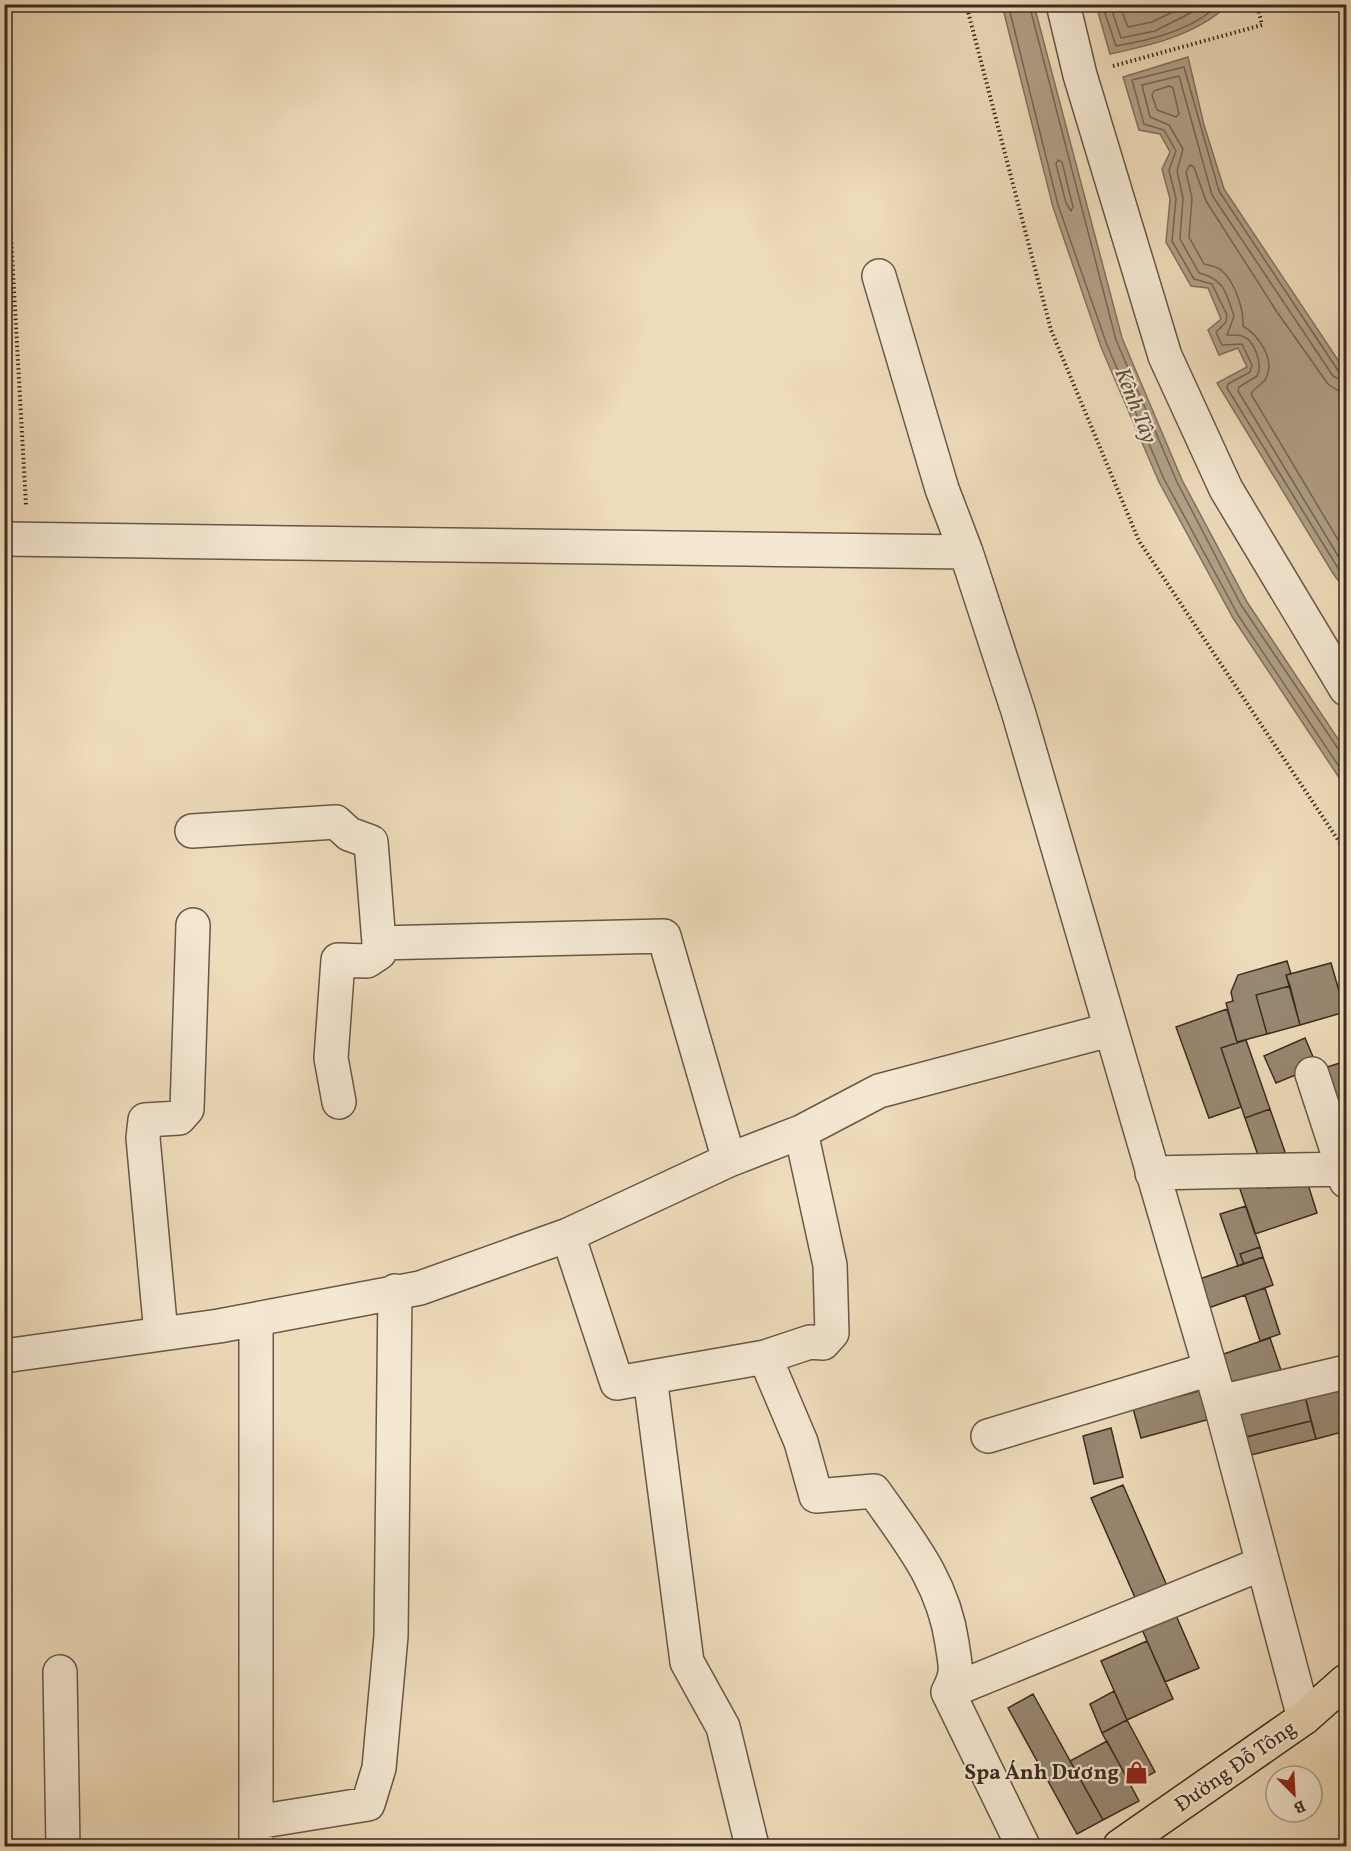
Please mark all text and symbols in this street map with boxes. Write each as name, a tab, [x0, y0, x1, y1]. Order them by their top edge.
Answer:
water label: Kênh Tây	[1105, 363, 1164, 448]
street label: Đường Đỗ Tông	[1169, 1715, 1302, 1820]
place label: Spa Ánh Dương	[964, 1759, 1119, 1788]
shop icon: Spa Ánh Dương	[1124, 1759, 1150, 1785]
north arrow	[1264, 1764, 1324, 1824]
text: B	[1290, 1794, 1309, 1818]

